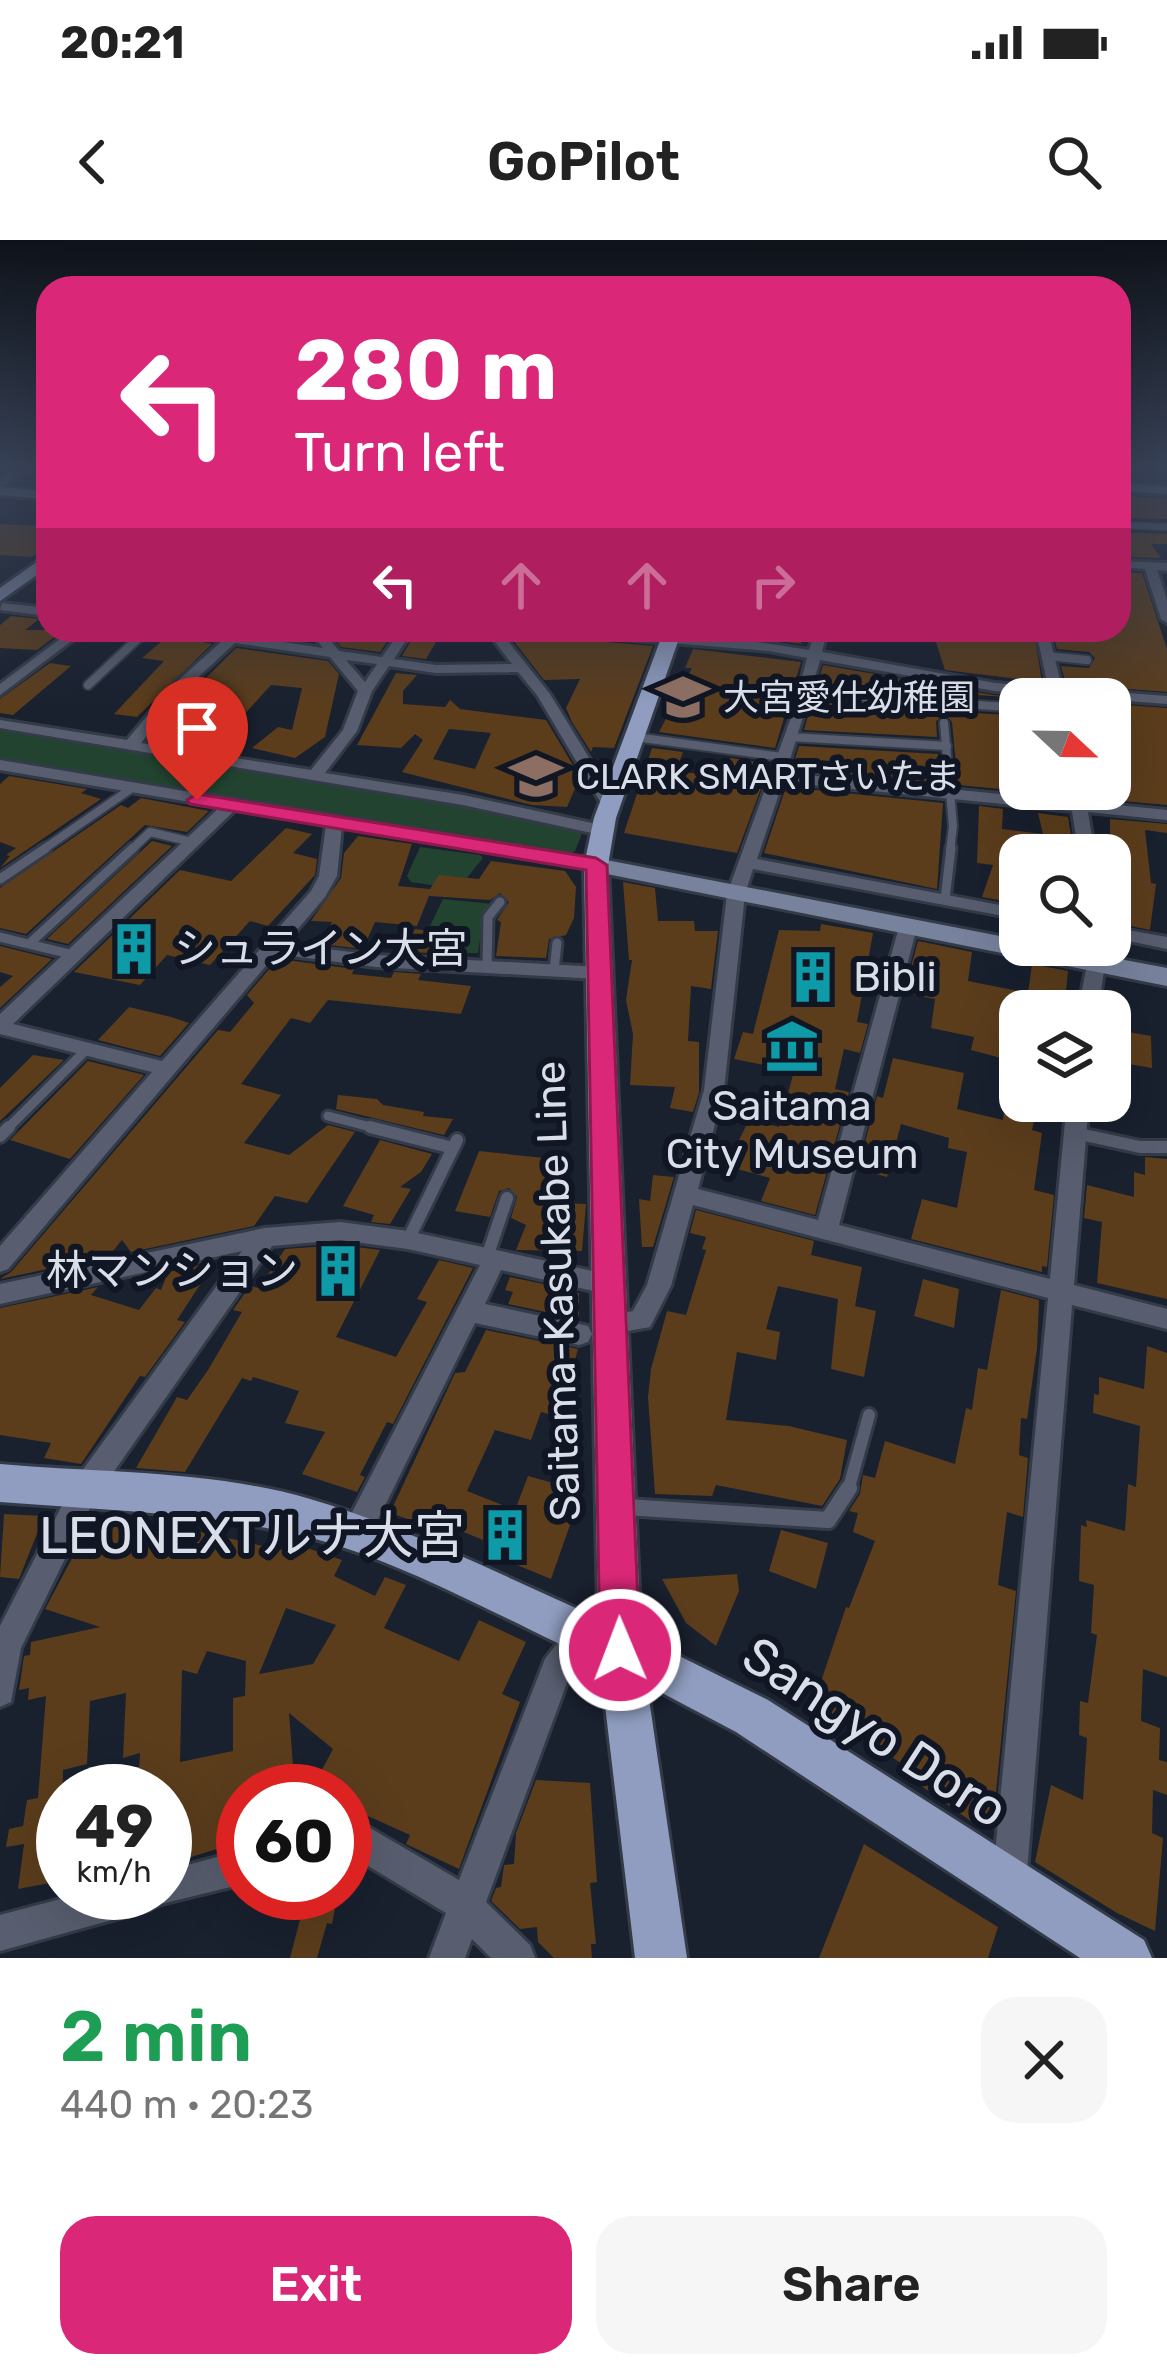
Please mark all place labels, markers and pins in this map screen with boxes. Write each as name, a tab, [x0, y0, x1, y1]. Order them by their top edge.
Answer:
school or university icon: 大宮愛仕幼稚園	[654, 668, 712, 726]
place label: 大宮愛仕幼稚園	[723, 676, 975, 719]
pin	[146, 677, 248, 800]
school or university icon: CLARK SMARTさいたま	[507, 747, 565, 805]
place label: CLARK SMARTさいたま	[576, 755, 960, 798]
building icon: シュライン大宮	[105, 920, 163, 978]
place label: シュライン大宮	[174, 924, 468, 974]
building icon: Bibli	[784, 948, 842, 1006]
place label: Bibli	[853, 952, 937, 1002]
museum icon: Saitama City Museum	[763, 1017, 821, 1075]
place label: Saitama City Museum	[665, 1081, 919, 1179]
building icon: 林マンション	[309, 1242, 367, 1300]
place label: 林マンション	[46, 1246, 298, 1296]
place label: LEONEXTルナ大宮	[39, 1505, 465, 1566]
building icon: LEONEXTルナ大宮	[476, 1506, 534, 1564]

